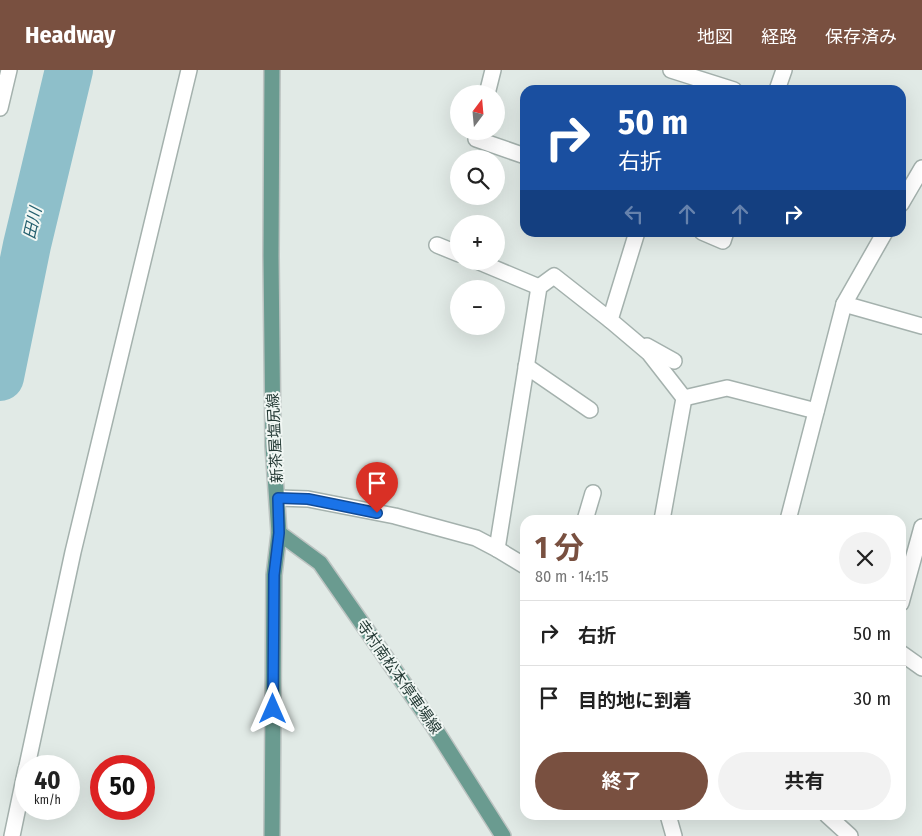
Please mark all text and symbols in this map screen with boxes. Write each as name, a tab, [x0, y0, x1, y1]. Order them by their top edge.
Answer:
text: Headway	[25, 21, 116, 49]
text: 地図	[697, 26, 733, 48]
text: 経路	[761, 26, 797, 48]
text: 保存済み	[825, 26, 897, 48]
north arrow	[450, 85, 505, 140]
map controls	[450, 85, 505, 335]
text: 50 m	[618, 101, 688, 143]
icon: right	[535, 105, 600, 170]
text: 右折	[618, 148, 662, 175]
button: search	[450, 150, 505, 205]
icon: left	[620, 200, 648, 228]
icon: ahead	[673, 200, 701, 228]
icon: ahead	[726, 200, 754, 228]
icon: right	[779, 200, 807, 228]
water label: 田川	[20, 203, 46, 241]
button: +	[450, 215, 505, 270]
button: −	[450, 280, 505, 335]
street label: 新茶屋塩尻線	[264, 393, 286, 483]
pin	[356, 462, 398, 513]
icon: arrive	[363, 469, 391, 497]
text: 1 分	[535, 530, 584, 566]
button: close	[839, 532, 891, 584]
text: 80 m · 14:15	[535, 567, 609, 586]
street label: 寺村南松本停車場線	[353, 617, 445, 737]
icon: right	[535, 619, 563, 647]
text: 50 m	[853, 622, 891, 645]
text: 右折	[578, 624, 616, 647]
position arrow	[246, 682, 298, 734]
icon: arrive	[535, 684, 563, 712]
text: 30 m	[853, 687, 891, 710]
text: 目的地に到着	[578, 689, 692, 712]
button: 終了	[535, 752, 708, 810]
button: 共有	[718, 752, 891, 810]
speed limit sign: 50	[90, 755, 155, 820]
text: 40	[34, 766, 61, 796]
text: km/h	[34, 793, 61, 807]

